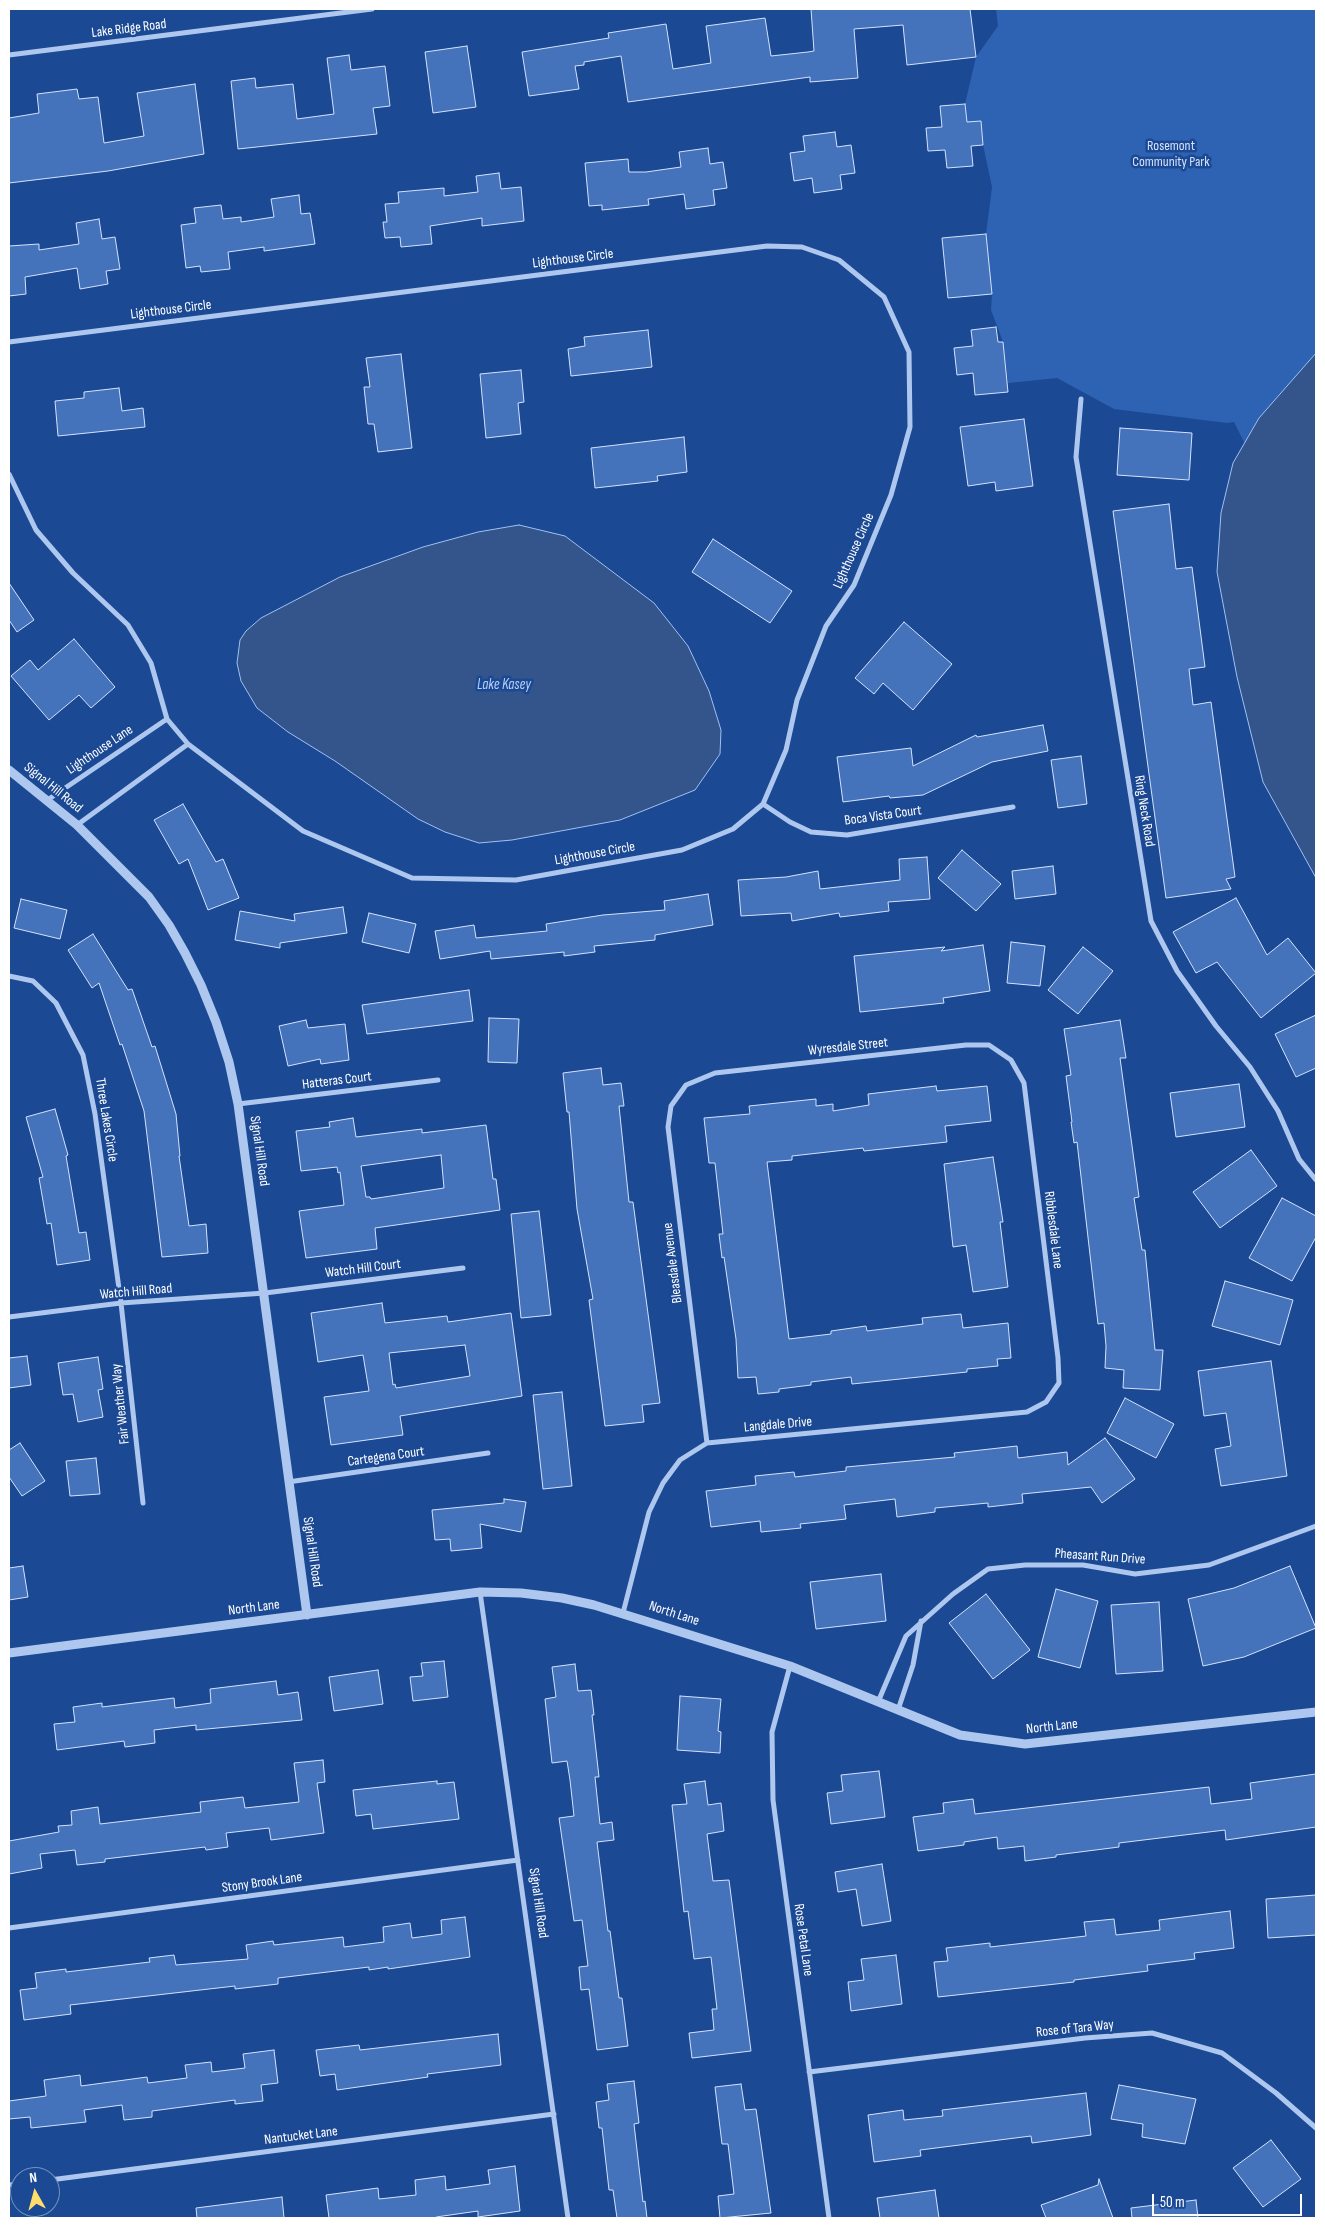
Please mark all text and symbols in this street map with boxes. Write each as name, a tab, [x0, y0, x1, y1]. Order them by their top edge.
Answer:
street label: Lake Ridge Road	[91, 16, 167, 42]
park label: Rosemont Community Park	[1132, 138, 1210, 170]
street label: Lighthouse Circle	[532, 246, 614, 272]
street label: Lighthouse Circle	[130, 297, 212, 323]
street label: Lighthouse Circle	[830, 510, 878, 592]
water label: Lake Kasey	[477, 676, 531, 694]
street label: Lighthouse Lane	[64, 722, 136, 778]
street label: Signal Hill Road	[20, 759, 86, 817]
street label: Ring Neck Road	[1130, 774, 1158, 848]
street label: Boca Vista Court	[843, 802, 923, 830]
street label: Lighthouse Circle	[554, 839, 636, 869]
street label: Wyresdale Street	[807, 1034, 889, 1060]
street label: Hatteras Court	[301, 1068, 373, 1094]
street label: Three Lakes Circle	[91, 1077, 121, 1163]
street label: Signal Hill Road	[246, 1115, 272, 1187]
street label: Ribblesdale Lane	[1040, 1190, 1066, 1270]
street label: Bleasdale Avenue	[660, 1222, 686, 1304]
street label: Watch Hill Court	[324, 1256, 402, 1282]
street label: Watch Hill Road	[99, 1280, 173, 1304]
street label: Fair Weather Way	[108, 1363, 134, 1445]
street label: Langdale Drive	[743, 1414, 813, 1436]
street label: Cartegena Court	[346, 1443, 426, 1471]
street label: Signal Hill Road	[299, 1516, 325, 1588]
street label: Pheasant Run Drive	[1054, 1545, 1146, 1569]
street label: North Lane	[227, 1597, 281, 1619]
street label: North Lane	[647, 1598, 701, 1630]
street label: North Lane	[1025, 1716, 1079, 1738]
street label: Signal Hill Road	[525, 1867, 551, 1939]
street label: Stony Brook Lane	[221, 1869, 303, 1897]
street label: Rose Petal Lane	[790, 1903, 816, 1977]
street label: Rose of Tara Way	[1035, 2017, 1115, 2041]
street label: Nantucket Lane	[263, 2123, 339, 2149]
north arrow	[10, 2167, 60, 2217]
text: N	[28, 2169, 38, 2187]
scale bar	[1155, 2184, 1305, 2216]
text: 50 m	[1160, 2193, 1185, 2212]

